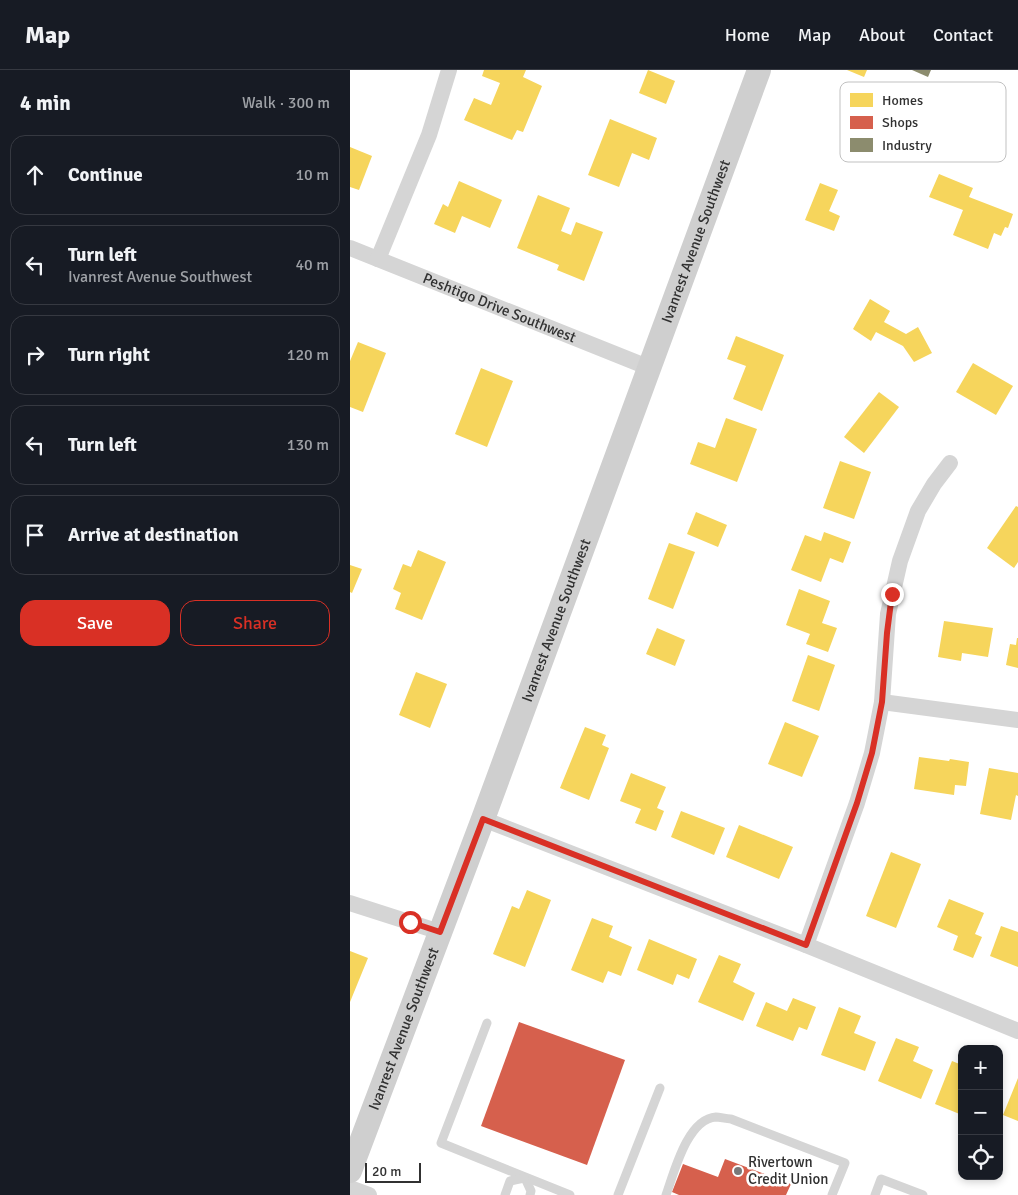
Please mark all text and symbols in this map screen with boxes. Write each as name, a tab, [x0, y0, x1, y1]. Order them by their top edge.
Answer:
text: Map	[25, 20, 70, 50]
text: Home	[725, 24, 770, 46]
text: Map	[798, 24, 831, 46]
text: About	[859, 24, 905, 46]
text: Contact	[933, 24, 993, 46]
legend	[840, 82, 1006, 162]
text: 4 min	[20, 90, 71, 116]
text: Homes	[882, 92, 923, 109]
text: Walk · 300 m	[242, 93, 330, 113]
text: Shops	[882, 114, 918, 131]
text: Industry	[882, 137, 932, 154]
street label: Ivanrest Avenue Southwest	[658, 157, 734, 325]
icon: ahead	[21, 161, 49, 189]
text: Continue	[68, 163, 143, 187]
text: 10 m	[295, 165, 329, 185]
text: Turn left	[68, 243, 137, 267]
icon: left	[21, 251, 49, 279]
text: 40 m	[295, 255, 329, 275]
text: Ivanrest Avenue Southwest	[68, 267, 252, 287]
street label: Peshtigo Drive Southwest	[420, 269, 579, 346]
icon: right	[21, 341, 49, 369]
text: Turn right	[68, 343, 150, 367]
text: 120 m	[287, 345, 329, 365]
icon: left	[21, 431, 49, 459]
text: Turn left	[68, 433, 137, 457]
text: 130 m	[287, 435, 329, 455]
icon: arrive	[21, 521, 49, 549]
text: Arrive at destination	[68, 523, 239, 547]
street label: Ivanrest Avenue Southwest	[518, 536, 595, 704]
route end	[881, 583, 904, 606]
button: Save	[20, 600, 170, 646]
button: Share	[180, 600, 330, 646]
route start	[399, 911, 422, 934]
street label: Ivanrest Avenue Southwest	[365, 945, 443, 1113]
map controls	[958, 1045, 1003, 1180]
button: +	[958, 1045, 1003, 1090]
button: −	[958, 1090, 1003, 1135]
button: locate	[958, 1135, 1003, 1180]
place label: Rivertown Credit Union	[748, 1153, 829, 1188]
scale bar	[365, 1160, 421, 1183]
text: 20 m	[372, 1163, 401, 1180]
marker: Rivertown Credit Union	[732, 1165, 744, 1177]

